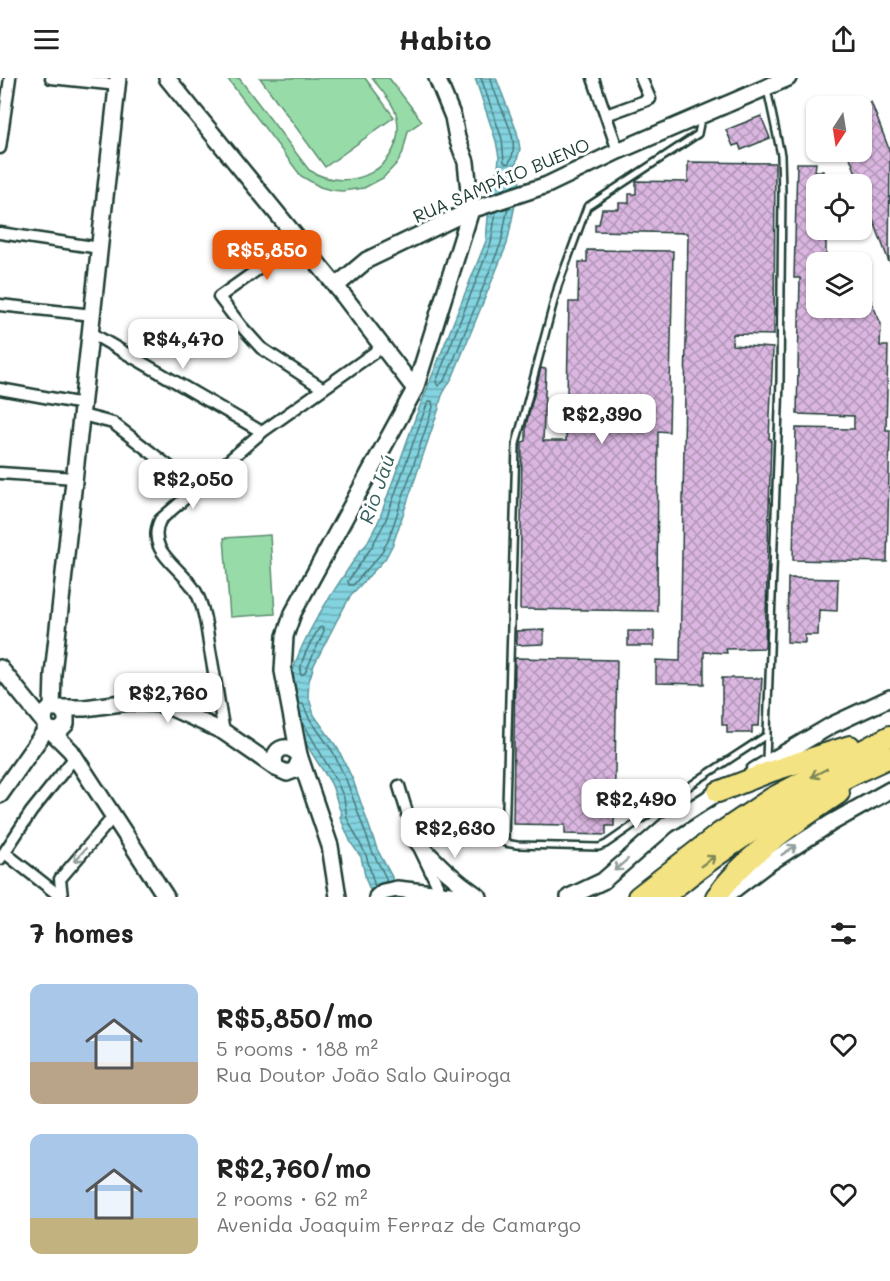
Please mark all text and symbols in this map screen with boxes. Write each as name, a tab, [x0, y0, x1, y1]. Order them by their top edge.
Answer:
text: Habito	[399, 22, 492, 57]
icon: menu	[30, 23, 63, 56]
icon: share	[827, 23, 860, 56]
north arrow	[806, 96, 872, 162]
map controls	[806, 96, 872, 318]
street label: RUA SAMPÁIO BUENO	[409, 132, 593, 228]
button: locate	[806, 174, 872, 240]
pin: R$5,850	[212, 230, 322, 281]
text: R$5,850	[227, 236, 307, 262]
button: layers	[806, 252, 872, 318]
pin: R$4,470	[128, 319, 238, 370]
text: R$4,470	[142, 325, 224, 351]
pin: R$2,390	[547, 394, 657, 445]
text: R$2,390	[562, 400, 642, 426]
water label: Rio Jaú	[352, 451, 400, 527]
pin: R$2,050	[138, 459, 248, 510]
text: R$2,050	[153, 465, 233, 491]
pin: R$2,760	[113, 673, 223, 724]
text: R$2,760	[128, 679, 208, 705]
one-way arrow	[811, 768, 829, 779]
pin: R$2,490	[581, 779, 691, 830]
text: R$2,490	[595, 785, 677, 811]
pin: R$2,630	[400, 808, 510, 859]
text: R$2,630	[415, 814, 495, 840]
one-way arrow	[780, 844, 797, 857]
one-way arrow	[74, 847, 87, 863]
one-way arrow	[700, 855, 716, 867]
one-way arrow	[614, 858, 629, 872]
text: 7 homes	[30, 916, 134, 950]
icon: filters	[827, 917, 860, 950]
text: R$5,850/mo	[216, 1001, 373, 1035]
icon: home	[78, 1008, 150, 1080]
icon: heart	[827, 1028, 860, 1061]
text: 5 rooms · 188 m²	[216, 1035, 378, 1061]
text: Rua Doutor João Salo Quiroga	[216, 1061, 511, 1087]
text: R$2,760/mo	[216, 1151, 371, 1185]
icon: home	[78, 1158, 150, 1230]
icon: heart	[827, 1178, 860, 1211]
text: 2 rooms · 62 m²	[216, 1185, 368, 1211]
text: Avenida Joaquim Ferraz de Camargo	[216, 1211, 581, 1237]

